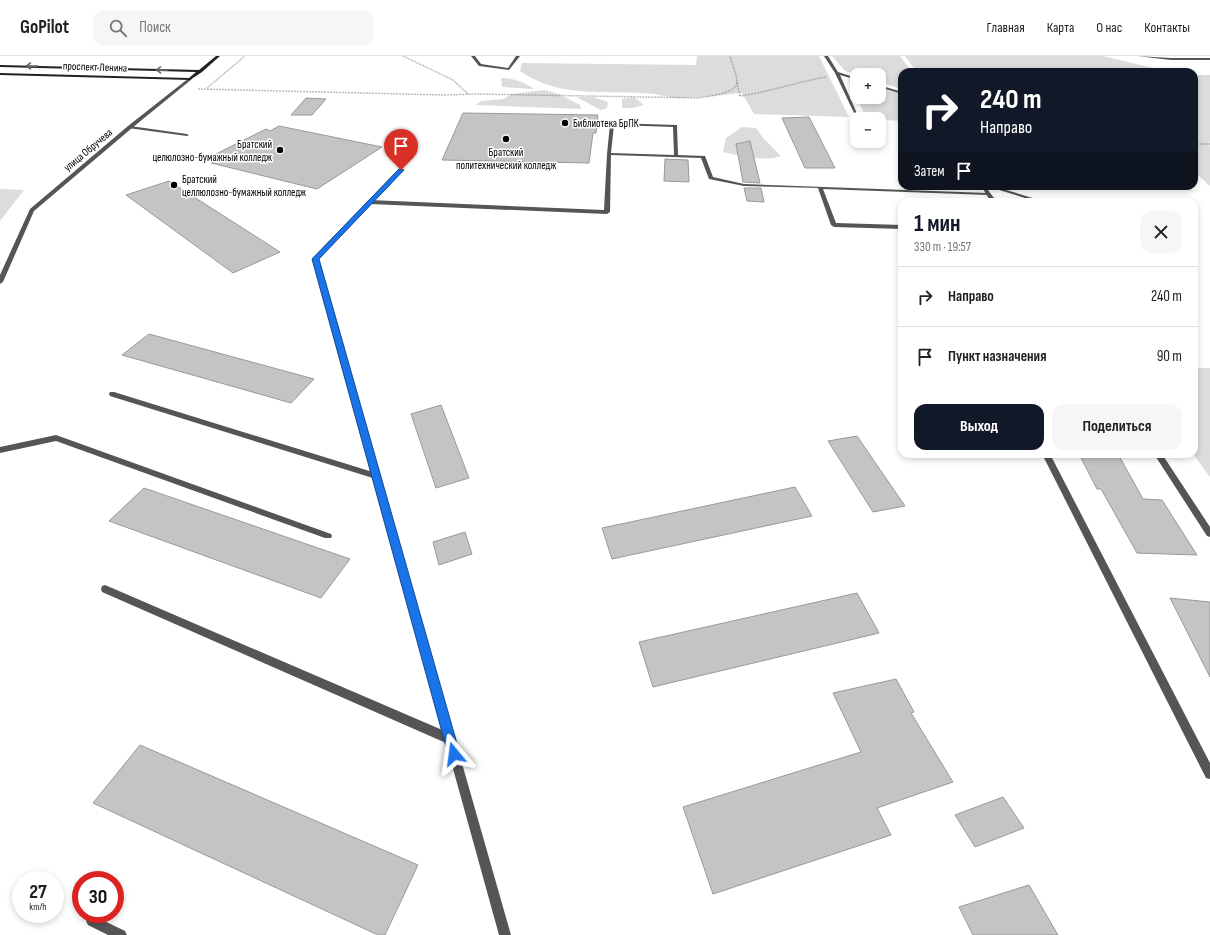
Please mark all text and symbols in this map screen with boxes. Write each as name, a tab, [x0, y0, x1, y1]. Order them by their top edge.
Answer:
search box	[93, 10, 373, 46]
text: GoPilot	[20, 16, 69, 39]
icon: search	[107, 17, 129, 39]
text: Поиск	[139, 18, 171, 37]
text: Главная	[987, 19, 1025, 36]
text: Карта	[1047, 19, 1074, 36]
text: О нас	[1096, 19, 1122, 36]
text: Контакты	[1144, 19, 1190, 36]
street label: проспект Ленина	[63, 59, 127, 75]
one-way arrow	[26, 63, 39, 70]
one-way arrow	[156, 66, 169, 73]
map controls	[850, 68, 886, 148]
button: +	[850, 68, 886, 104]
text: 240 m	[980, 83, 1041, 116]
icon: right	[914, 84, 966, 136]
button: −	[850, 112, 886, 148]
place label: Библиотека БрПК	[573, 117, 639, 130]
text: Направо	[980, 117, 1032, 138]
marker: Библиотека БрПК	[560, 118, 570, 128]
street label: улица Обручева	[61, 126, 115, 174]
pin	[384, 129, 418, 170]
marker: Братский политехнический колледж	[501, 134, 511, 144]
icon: arrive	[390, 135, 412, 157]
place label: Братский целюлозно-бумажный колледж	[152, 138, 272, 164]
marker: Братский целюлозно-бумажный колледж	[275, 145, 285, 155]
place label: Братский политехнический колледж	[456, 146, 556, 172]
icon: arrive	[953, 160, 975, 182]
text: Затем	[914, 162, 945, 181]
place label: Братский целлюлозно-бумажный колледж	[182, 173, 306, 199]
marker: Братский целлюлозно-бумажный колледж	[169, 180, 179, 190]
text: 1 мин	[914, 209, 961, 238]
button: close	[1140, 211, 1182, 253]
text: 330 m · 19:57	[914, 239, 971, 255]
icon: right	[914, 286, 936, 308]
text: Направо	[948, 287, 994, 306]
text: 240 m	[1151, 287, 1182, 306]
icon: arrive	[914, 346, 936, 368]
text: Пункт назначения	[948, 347, 1046, 366]
text: 90 m	[1157, 347, 1182, 366]
button: Выход	[914, 404, 1044, 450]
button: Поделиться	[1052, 404, 1182, 450]
position arrow	[433, 733, 475, 775]
speed limit sign: 30	[72, 871, 124, 923]
text: 27	[29, 880, 47, 904]
text: km/h	[29, 901, 47, 913]

